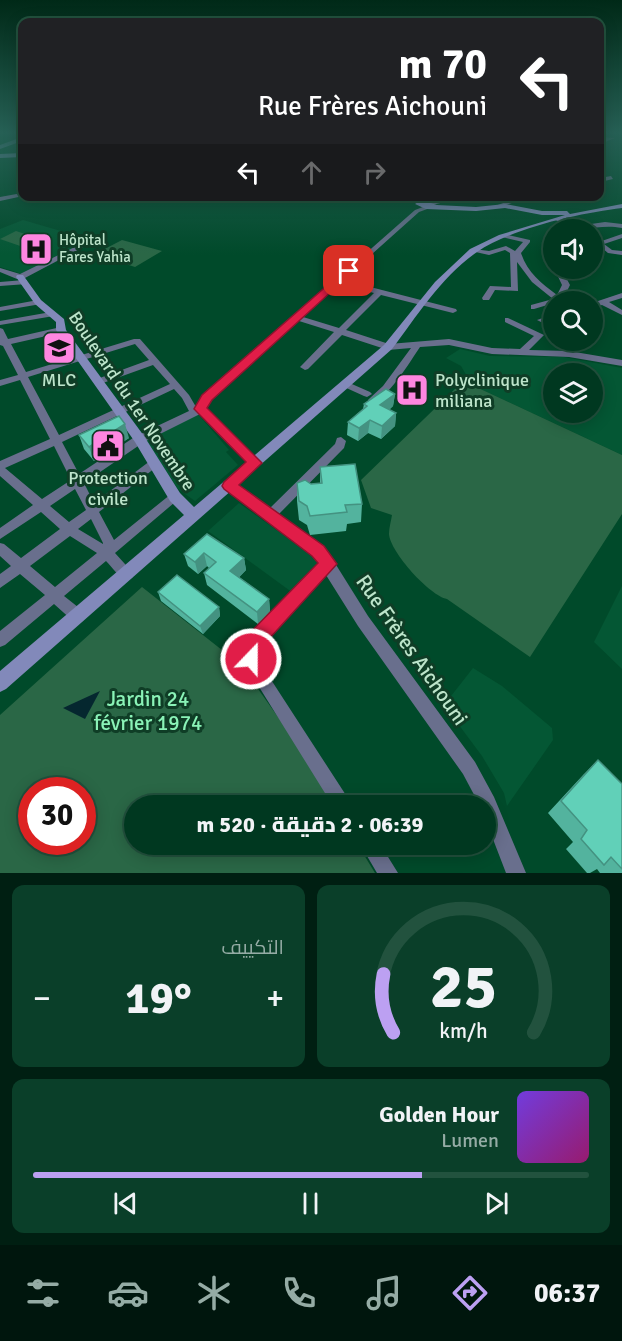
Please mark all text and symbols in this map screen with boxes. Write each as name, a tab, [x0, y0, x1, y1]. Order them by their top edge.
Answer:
text: 70 m	[398, 39, 487, 90]
icon: left	[508, 42, 586, 120]
text: Rue Frères Aichouni	[258, 90, 487, 123]
icon: left	[232, 156, 265, 189]
icon: ahead	[295, 156, 328, 189]
icon: right	[358, 156, 391, 189]
map controls	[543, 219, 603, 423]
button: sound	[543, 219, 603, 279]
hospital icon: Hôpital Fares Yahia	[18, 231, 54, 267]
place label: Hôpital Fares Yahia	[59, 231, 131, 266]
pin	[323, 245, 374, 296]
icon: arrive	[332, 254, 365, 287]
button: search	[543, 291, 603, 351]
street label: Boulevard du 1er Novembre	[64, 307, 200, 495]
school or university icon: MLC	[41, 330, 77, 366]
button: layers	[543, 363, 603, 423]
place label: MLC	[42, 369, 76, 391]
place label: Polyclinique miliana	[435, 369, 529, 412]
hospital icon: Polyclinique miliana	[394, 372, 430, 408]
public building icon: Protection civile	[90, 428, 126, 464]
place label: Protection civile	[68, 467, 148, 510]
street label: Rue Frères Aichouni	[350, 570, 474, 730]
position arrow	[219, 627, 283, 691]
park label: Jardin 24 février 1974	[94, 686, 202, 736]
speed limit sign: 30	[18, 777, 96, 855]
text: 06:39 · 2 دقيقة · 520 m	[197, 811, 423, 838]
text: التكييف	[221, 935, 284, 960]
text: 25	[430, 948, 497, 1025]
text: 19°	[125, 971, 192, 1026]
text: −	[33, 978, 51, 1019]
text: +	[266, 978, 284, 1019]
text: km/h	[439, 1018, 488, 1044]
text: Golden Hour	[379, 1101, 499, 1128]
text: Lumen	[441, 1128, 499, 1153]
icon: previous	[109, 1187, 142, 1220]
icon: pause	[294, 1187, 327, 1220]
icon: next	[480, 1187, 513, 1220]
icon: filters	[22, 1272, 64, 1314]
icon: car	[107, 1272, 149, 1314]
icon: climate	[193, 1272, 235, 1314]
icon: phone	[278, 1272, 320, 1314]
icon: music	[363, 1272, 405, 1314]
icon: directions	[449, 1272, 491, 1314]
text: 06:37	[534, 1277, 600, 1310]

